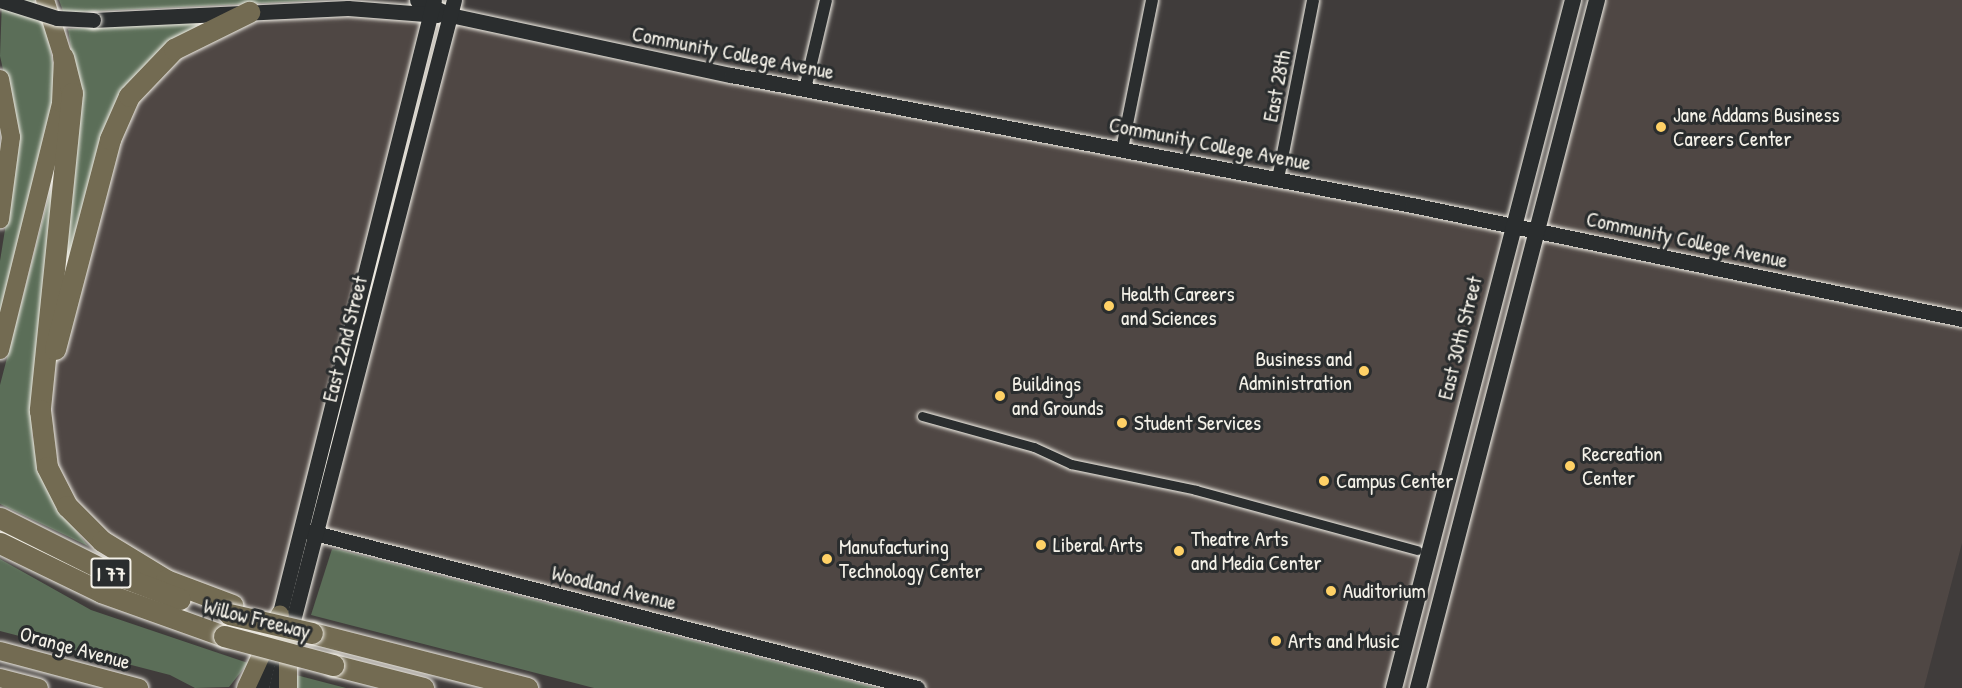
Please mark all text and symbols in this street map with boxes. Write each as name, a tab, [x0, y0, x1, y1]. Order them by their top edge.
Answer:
street label: Community College Avenue	[630, 21, 836, 85]
street label: East 28th	[1258, 48, 1296, 124]
place label: Jane Addams Business Careers Center	[1673, 102, 1840, 152]
street label: Community College Avenue	[1107, 112, 1313, 176]
marker: Jane Addams Business Careers Center	[1654, 120, 1668, 134]
street label: Community College Avenue	[1584, 206, 1790, 274]
street label: East 22nd Street	[317, 274, 373, 404]
street label: East 30th Street	[1433, 274, 1487, 402]
place label: Health Careers and Sciences	[1121, 281, 1235, 331]
marker: Health Careers and Sciences	[1102, 299, 1116, 313]
place label: Business and Administration	[1239, 346, 1352, 396]
marker: Business and Administration	[1357, 364, 1371, 378]
place label: Buildings and Grounds	[1012, 371, 1104, 421]
marker: Buildings and Grounds	[993, 389, 1007, 403]
place label: Student Services	[1134, 410, 1261, 436]
marker: Student Services	[1115, 416, 1129, 430]
place label: Recreation Center	[1582, 441, 1663, 491]
marker: Recreation Center	[1563, 459, 1577, 473]
place label: Campus Center	[1336, 468, 1453, 494]
marker: Campus Center	[1317, 474, 1331, 488]
place label: Theatre Arts and Media Center	[1191, 526, 1322, 576]
place label: Liberal Arts	[1053, 532, 1143, 558]
place label: Manufacturing Technology Center	[839, 534, 982, 584]
marker: Liberal Arts	[1034, 538, 1048, 552]
marker: Theatre Arts and Media Center	[1172, 544, 1186, 558]
marker: Manufacturing Technology Center	[820, 552, 834, 566]
road number: I 77	[90, 556, 132, 590]
street label: Woodland Avenue	[549, 560, 679, 616]
place label: Auditorium	[1343, 578, 1426, 604]
marker: Auditorium	[1324, 584, 1338, 598]
street label: Willow Freeway	[201, 594, 313, 644]
street label: Orange Avenue	[17, 621, 133, 675]
place label: Arts and Music	[1288, 628, 1399, 654]
marker: Arts and Music	[1269, 634, 1283, 648]

